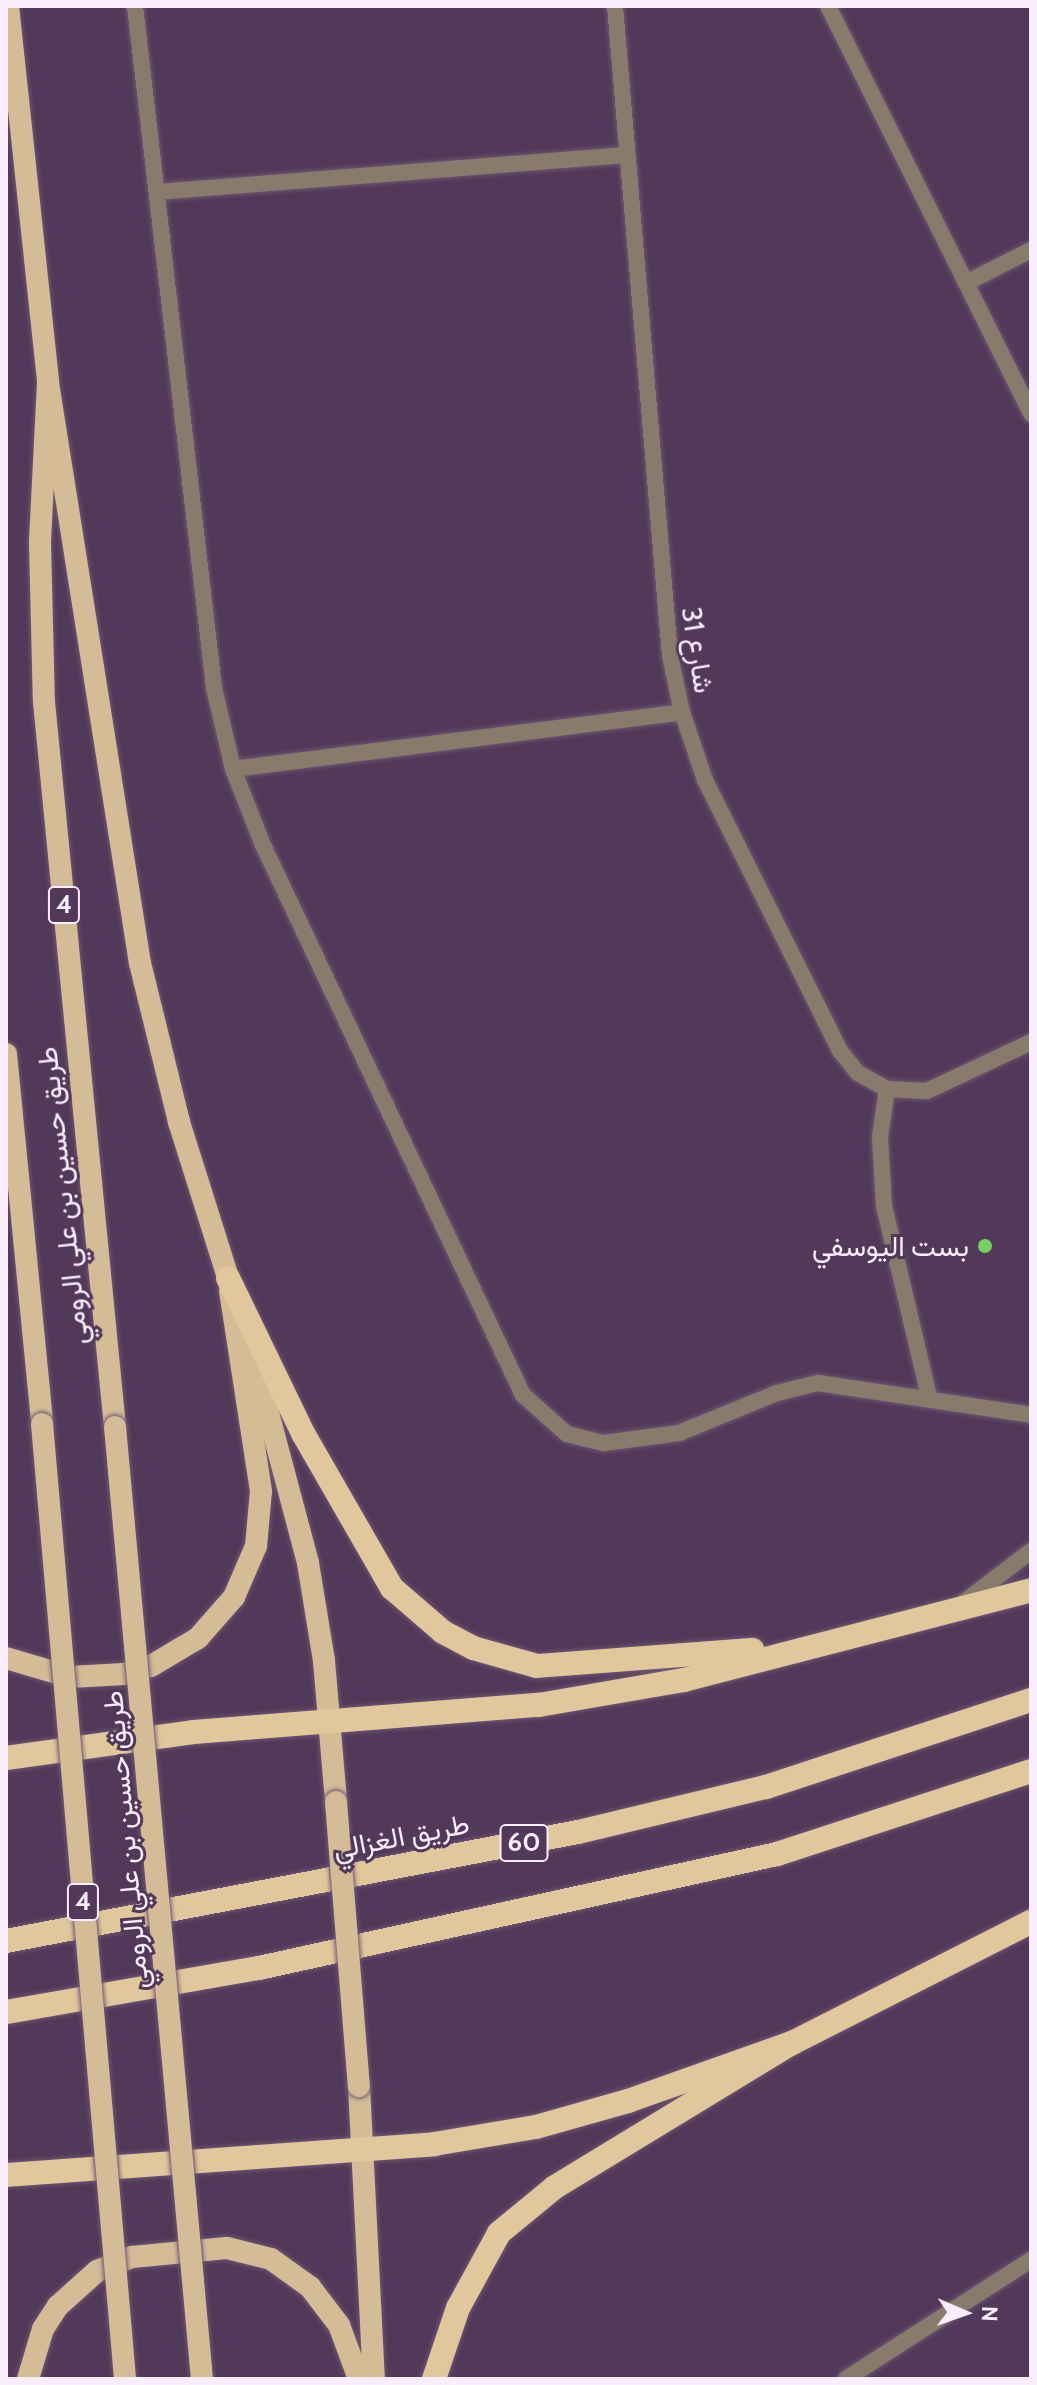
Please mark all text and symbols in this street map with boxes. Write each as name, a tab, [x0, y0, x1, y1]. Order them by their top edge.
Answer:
street label: شارع 31	[675, 604, 721, 696]
road number: 4	[46, 883, 82, 927]
street label: طريق حسين بن علي الرومي	[30, 1045, 94, 1347]
place label: بست اليوسفي	[812, 1229, 969, 1263]
marker: بست اليوسفي	[976, 1237, 994, 1255]
street label: طريق حسين بن علي الرومي	[95, 1689, 155, 1991]
street label: طريق الغزالي	[330, 1806, 472, 1866]
road number: 60	[498, 1821, 550, 1865]
road number: 4	[65, 1880, 101, 1924]
north arrow	[925, 2273, 1005, 2353]
text: N	[976, 2306, 1003, 2322]

